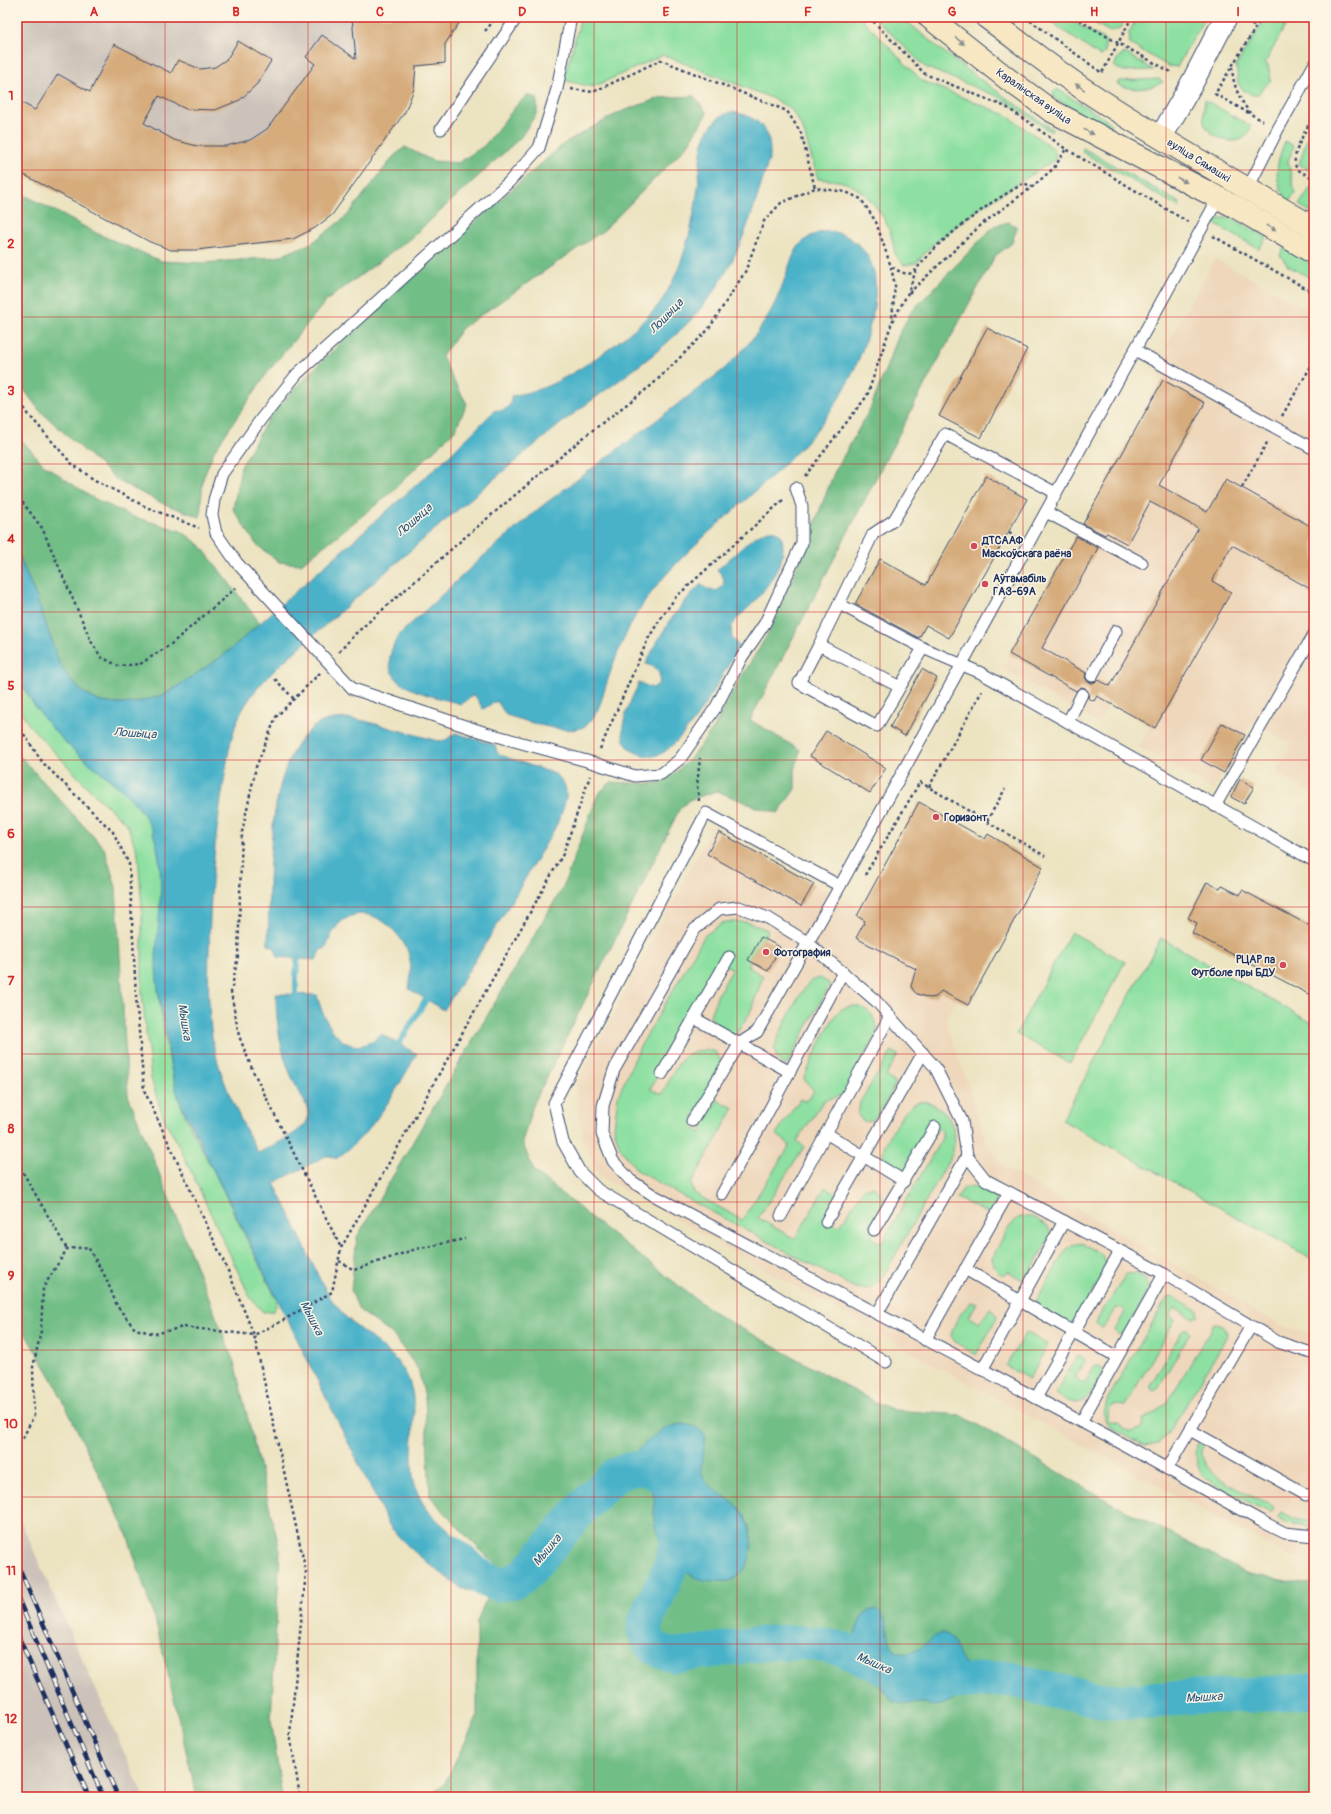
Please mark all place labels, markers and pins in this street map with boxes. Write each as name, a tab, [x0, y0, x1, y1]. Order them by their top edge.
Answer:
place label: ДТСААФ Маскоўскага раёна	[981, 534, 1071, 560]
marker: ДТСААФ Маскоўскага раёна	[969, 541, 979, 551]
place label: Аўтамабіль ГАЗ-69А	[993, 572, 1047, 598]
marker: Аўтамабіль ГАЗ-69А	[980, 579, 990, 589]
place label: Горизонт	[944, 811, 988, 824]
marker: Горизонт	[931, 812, 941, 822]
place label: Фотография	[773, 946, 831, 959]
marker: Фотография	[761, 947, 771, 957]
place label: РЦАР па Футболе пры БДУ	[1191, 953, 1275, 979]
marker: РЦАР па Футболе пры БДУ	[1278, 960, 1288, 970]

